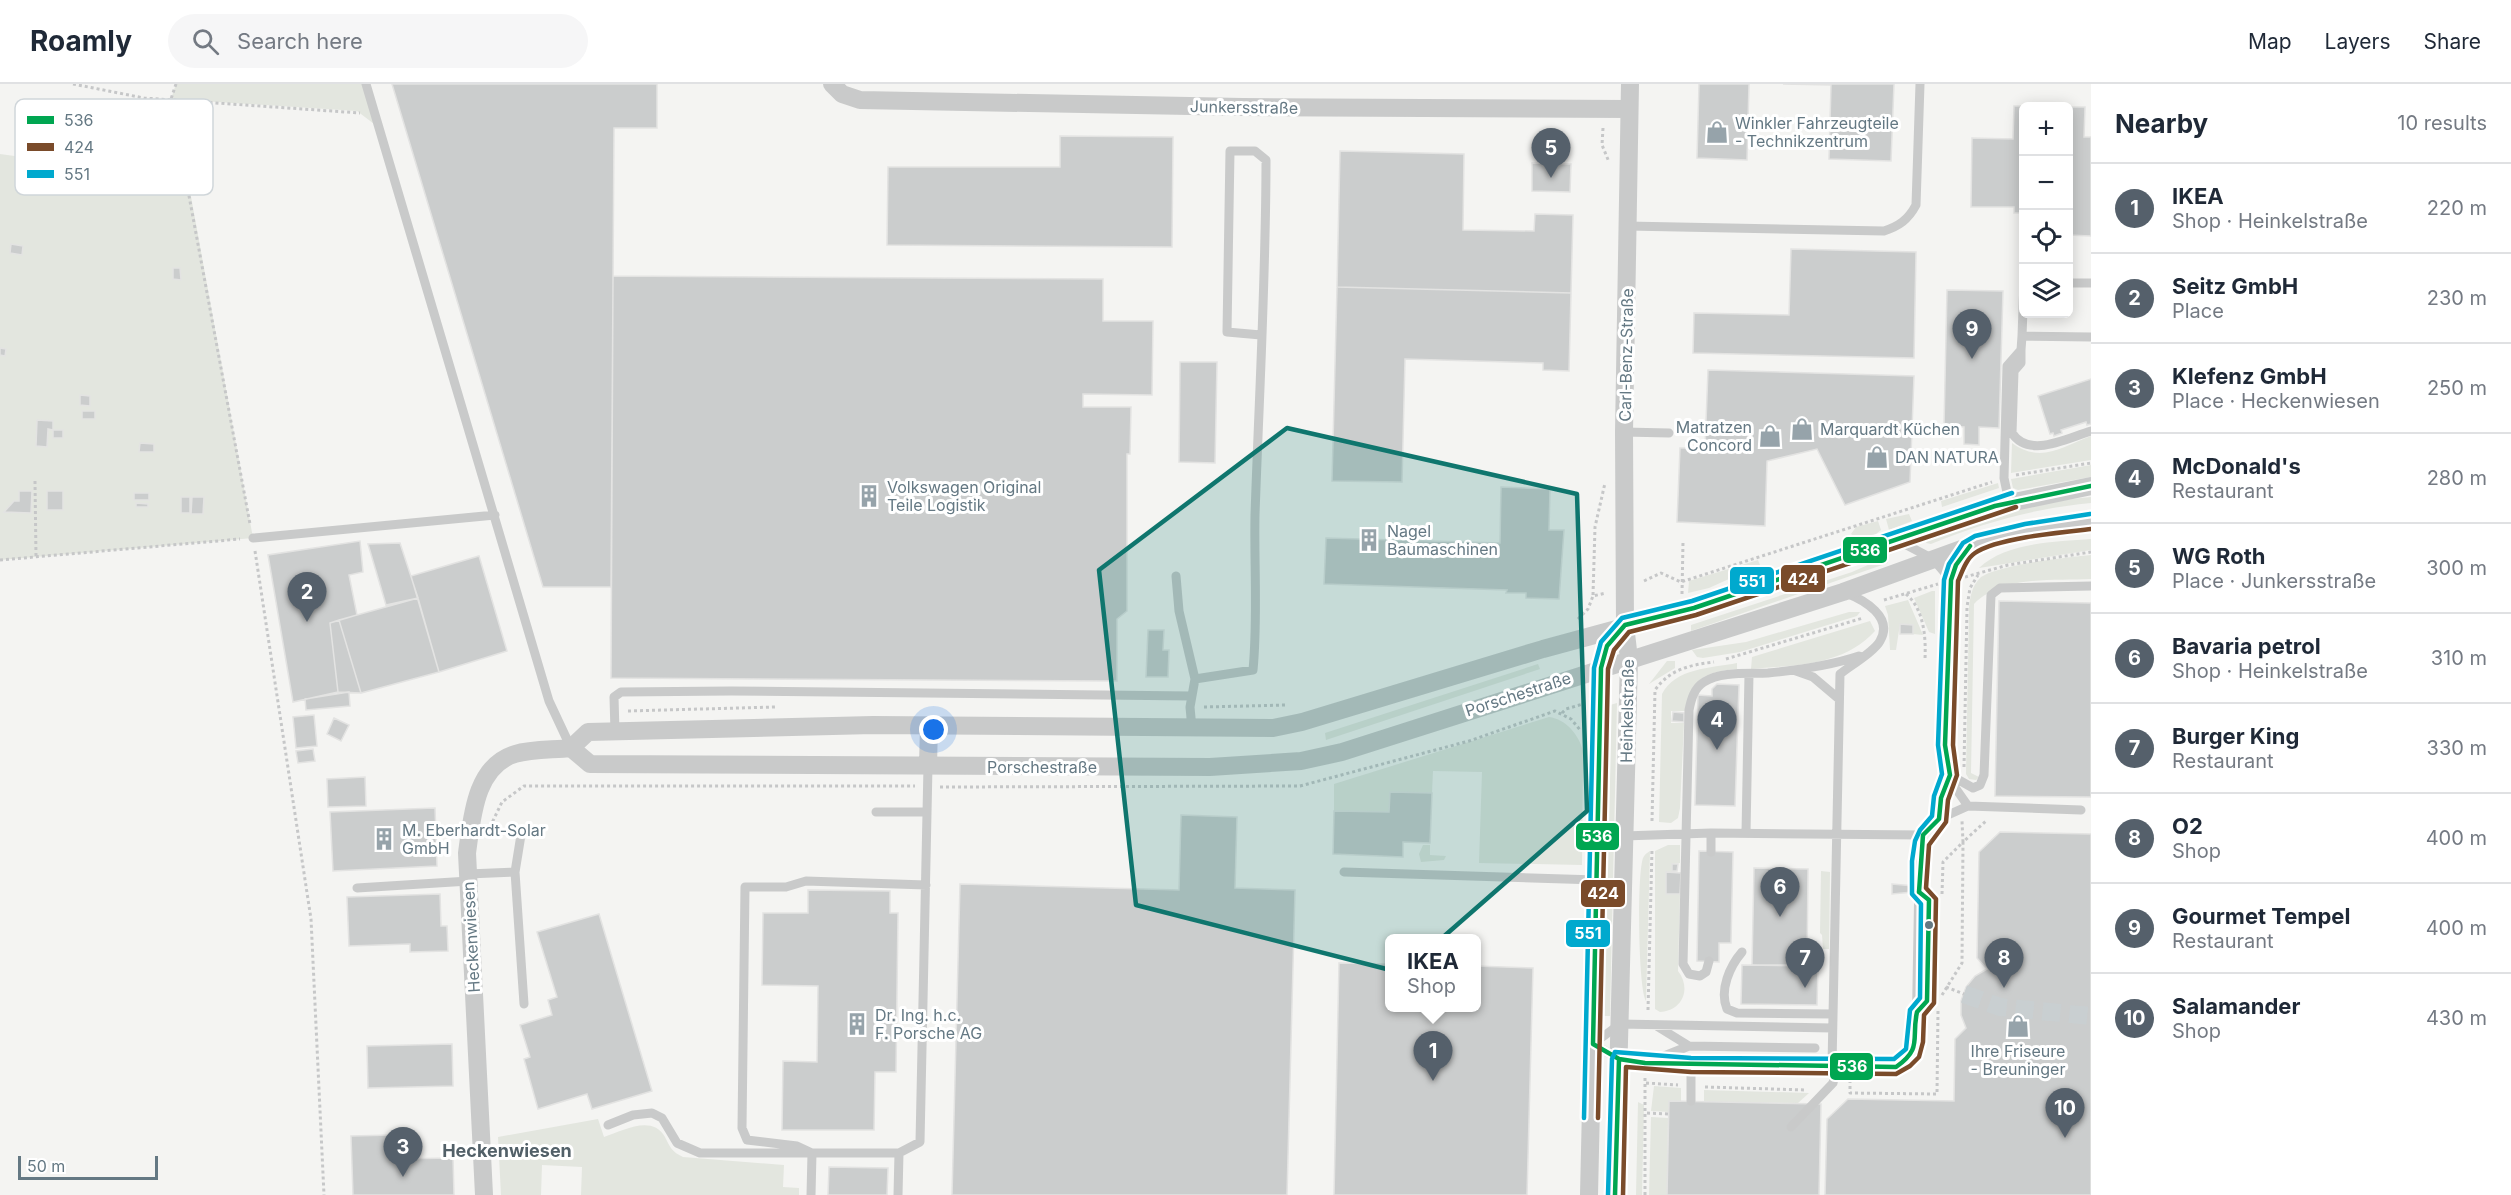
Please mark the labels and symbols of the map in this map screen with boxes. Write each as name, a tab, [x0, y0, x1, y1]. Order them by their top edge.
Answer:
street label: Junkersstraße	[1190, 96, 1298, 118]
legend	[15, 99, 213, 195]
text: 536	[64, 110, 94, 130]
place label: Winkler Fahrzeugteile - Technikzentrum	[1735, 113, 1899, 151]
shop icon: Winkler Fahrzeugteile - Technikzentrum	[1704, 119, 1730, 145]
pin: 5	[1532, 128, 1570, 178]
text: 424	[64, 137, 94, 157]
text: 551	[64, 164, 90, 184]
street label: Carl-Benz-Straße	[1615, 288, 1637, 422]
pin: 9	[1952, 310, 1992, 359]
shop icon: Marquardt Küchen	[1789, 416, 1815, 442]
place label: Matratzen Concord	[1676, 417, 1752, 455]
place label: Marquardt Küchen	[1820, 419, 1960, 439]
shop icon: Matratzen Concord	[1757, 423, 1783, 449]
shop icon: DAN NATURA	[1864, 444, 1890, 470]
place label: DAN NATURA	[1895, 447, 1999, 467]
place label: Volkswagen Original Teile Logistik	[887, 477, 1041, 515]
building icon: Volkswagen Original Teile Logistik	[856, 483, 882, 509]
place label: Nagel Baumaschinen	[1387, 521, 1498, 559]
building icon: Nagel Baumaschinen	[1356, 527, 1382, 553]
line badge: 536	[1842, 536, 1888, 564]
text: 536	[1850, 540, 1880, 560]
line badge: 424	[1780, 564, 1826, 593]
line badge: 551	[1729, 566, 1775, 595]
text: 424	[1787, 569, 1819, 589]
text: 551	[1738, 571, 1766, 591]
pin: 2	[288, 572, 326, 622]
street label: Heinkelstraße	[1616, 659, 1638, 763]
street label: Porschestraße	[1463, 667, 1573, 721]
pin: 4	[1698, 700, 1736, 750]
your location	[919, 715, 948, 744]
street label: Porschestraße	[987, 757, 1097, 777]
place label: M. Eberhardt-Solar GmbH	[402, 820, 546, 858]
line badge: 536	[1575, 822, 1620, 851]
building icon: M. Eberhardt-Solar GmbH	[371, 826, 397, 852]
text: 536	[1582, 826, 1612, 846]
pin: 6	[1760, 868, 1800, 917]
line badge: 424	[1580, 879, 1626, 908]
street label: Heckenwiesen	[458, 881, 484, 993]
text: 424	[1587, 883, 1619, 903]
line badge: 551	[1565, 919, 1611, 948]
unlabelled marker	[1923, 919, 1935, 931]
text: 551	[1574, 923, 1602, 943]
pin: 7	[1786, 938, 1824, 988]
pin: 8	[1984, 938, 2024, 988]
place label: Dr. Ing. h.c. F. Porsche AG	[875, 1005, 982, 1043]
building icon: Dr. Ing. h.c. F. Porsche AG	[844, 1011, 870, 1037]
shop icon: Ihre Friseure - Breuninger	[2005, 1013, 2031, 1039]
pin: 1	[1414, 1032, 1452, 1081]
place label: Ihre Friseure - Breuninger	[1971, 1041, 2065, 1079]
line badge: 536	[1829, 1052, 1874, 1081]
text: 536	[1837, 1056, 1867, 1076]
pin: 10	[2046, 1088, 2084, 1138]
pin: 3	[384, 1128, 422, 1177]
district label: Heckenwiesen	[442, 1140, 572, 1161]
scale bar	[18, 1153, 158, 1180]

